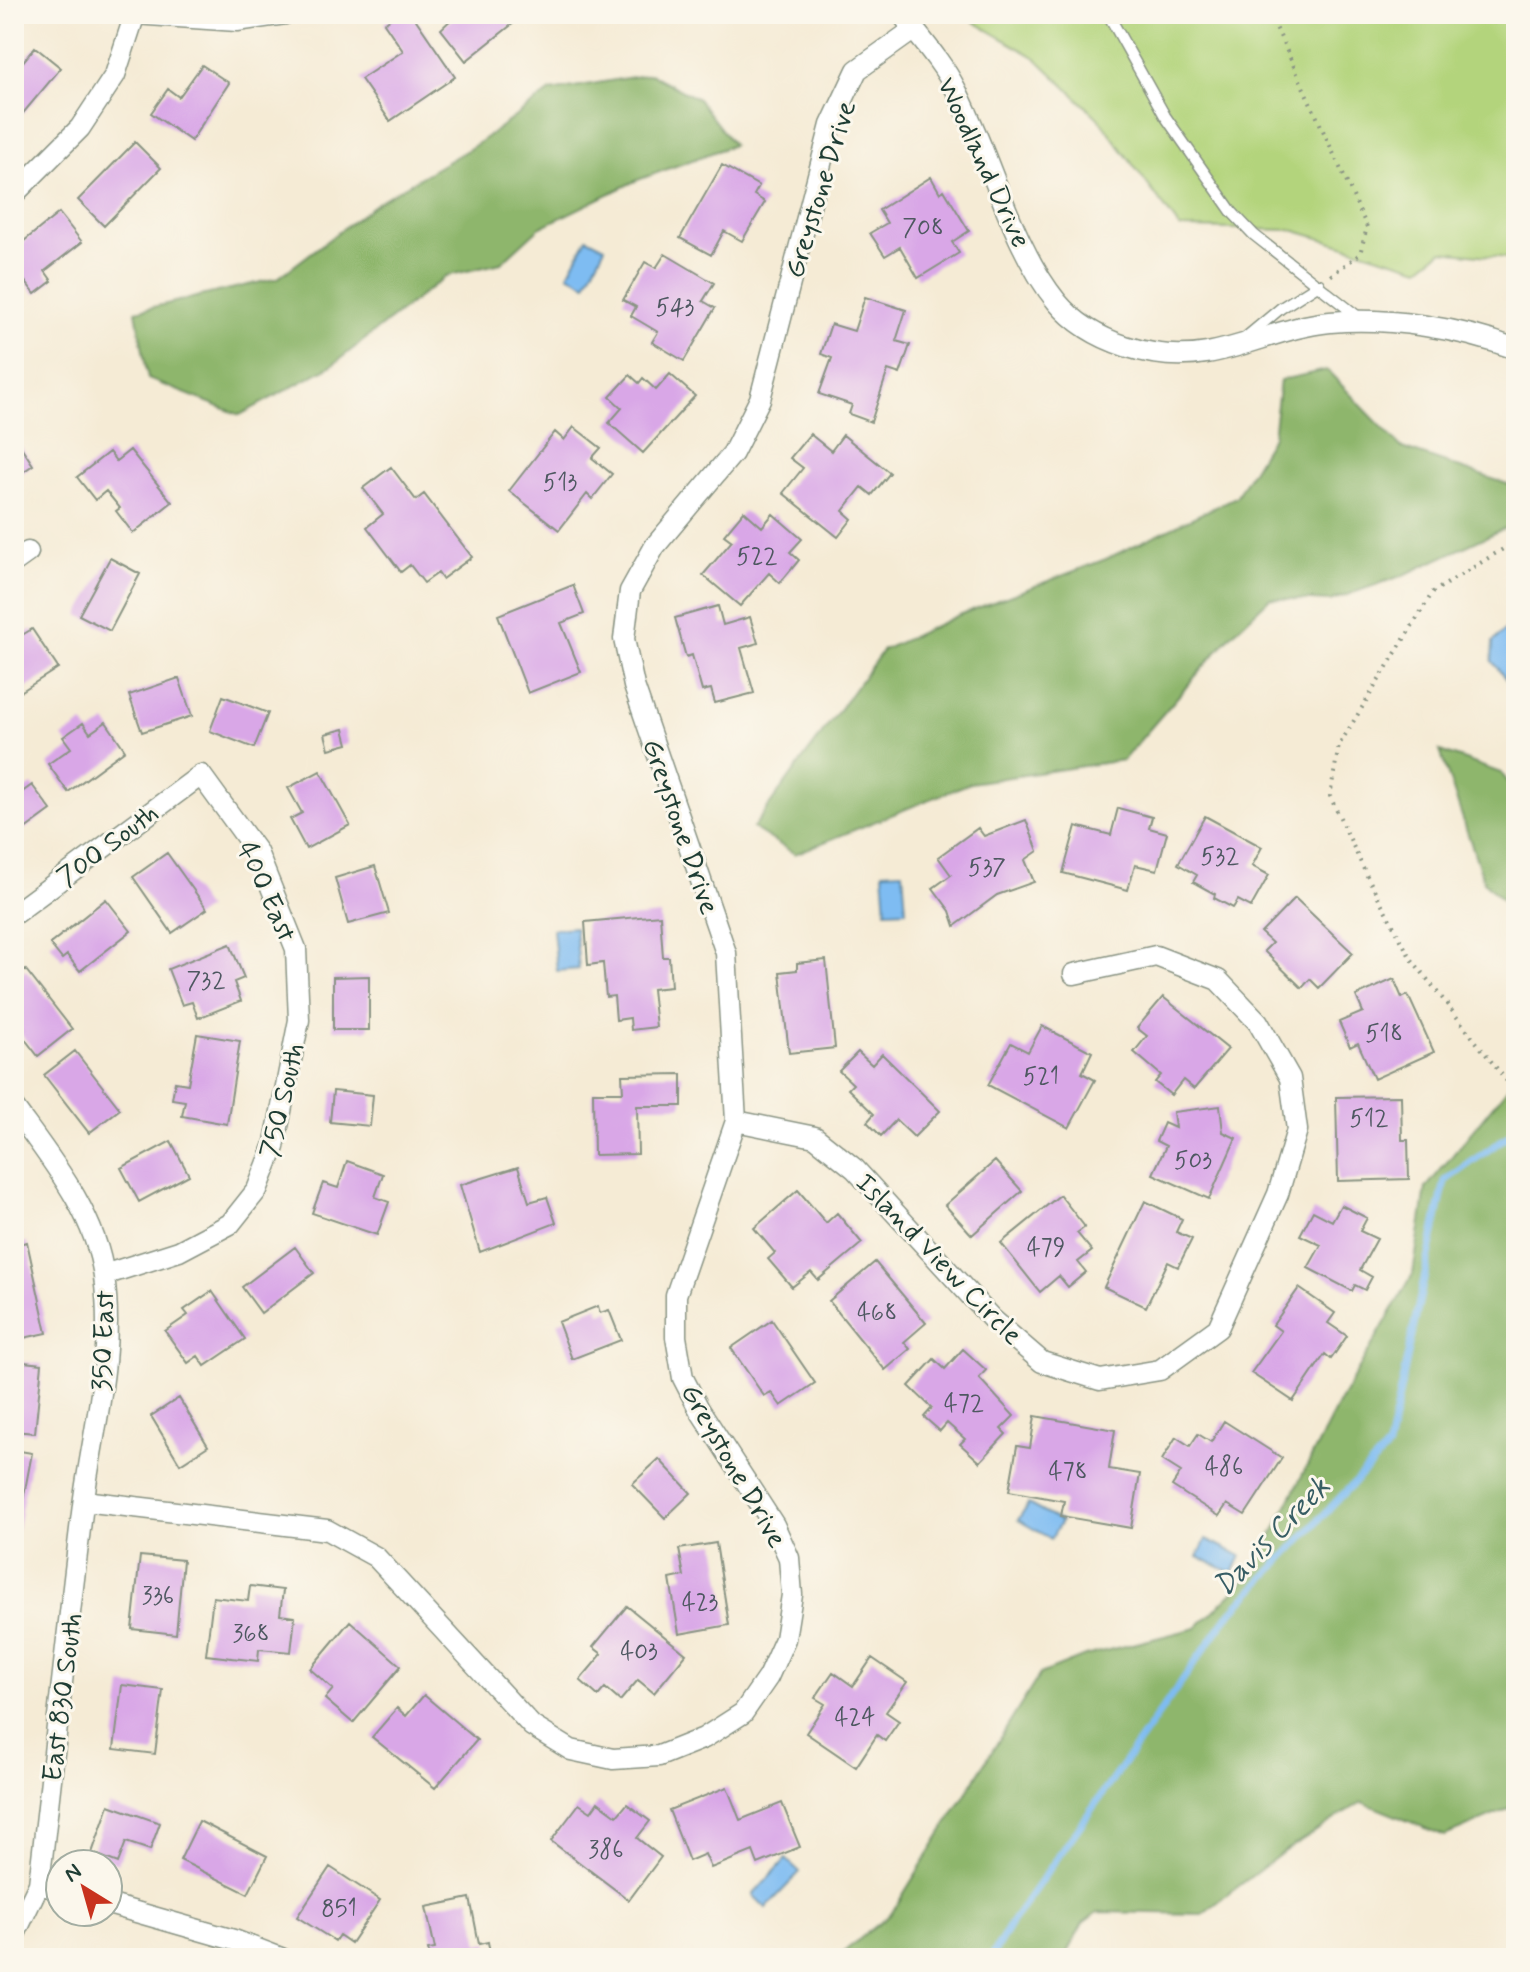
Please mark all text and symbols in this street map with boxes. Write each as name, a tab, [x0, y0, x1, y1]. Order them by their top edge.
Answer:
street label: Woodland Drive	[927, 72, 1038, 254]
street label: Greystone Drive	[777, 96, 866, 283]
house number: 708	[902, 213, 944, 244]
house number: 543	[656, 293, 695, 324]
house number: 513	[543, 468, 577, 499]
house number: 522	[736, 542, 778, 573]
street label: Greystone Drive	[632, 734, 727, 920]
street label: 700 South	[50, 796, 167, 896]
street label: 400 East	[227, 836, 304, 949]
house number: 532	[1201, 842, 1239, 873]
house number: 537	[968, 853, 1006, 884]
house number: 732	[186, 966, 226, 997]
house number: 518	[1365, 1019, 1403, 1050]
street label: 750 South	[252, 1039, 315, 1162]
house number: 521	[1023, 1062, 1059, 1093]
house number: 512	[1349, 1104, 1389, 1135]
house number: 503	[1174, 1146, 1212, 1177]
street label: Island View Circle	[846, 1166, 1030, 1354]
house number: 479	[1027, 1233, 1065, 1264]
street label: 350 East	[84, 1289, 125, 1392]
house number: 468	[857, 1298, 897, 1329]
street label: Greystone Drive	[671, 1377, 795, 1555]
house number: 472	[944, 1389, 984, 1420]
house number: 486	[1205, 1452, 1243, 1483]
house number: 478	[1049, 1457, 1088, 1488]
water label: Davis Creek	[1205, 1469, 1339, 1605]
house number: 336	[142, 1581, 174, 1612]
house number: 423	[682, 1588, 718, 1619]
street label: East 830 South	[35, 1611, 92, 1784]
house number: 368	[232, 1619, 270, 1650]
house number: 403	[620, 1637, 658, 1668]
house number: 424	[835, 1703, 875, 1734]
house number: 386	[588, 1835, 624, 1866]
north arrow	[44, 1848, 124, 1928]
text: N	[59, 1858, 87, 1889]
house number: 851	[321, 1894, 357, 1925]

